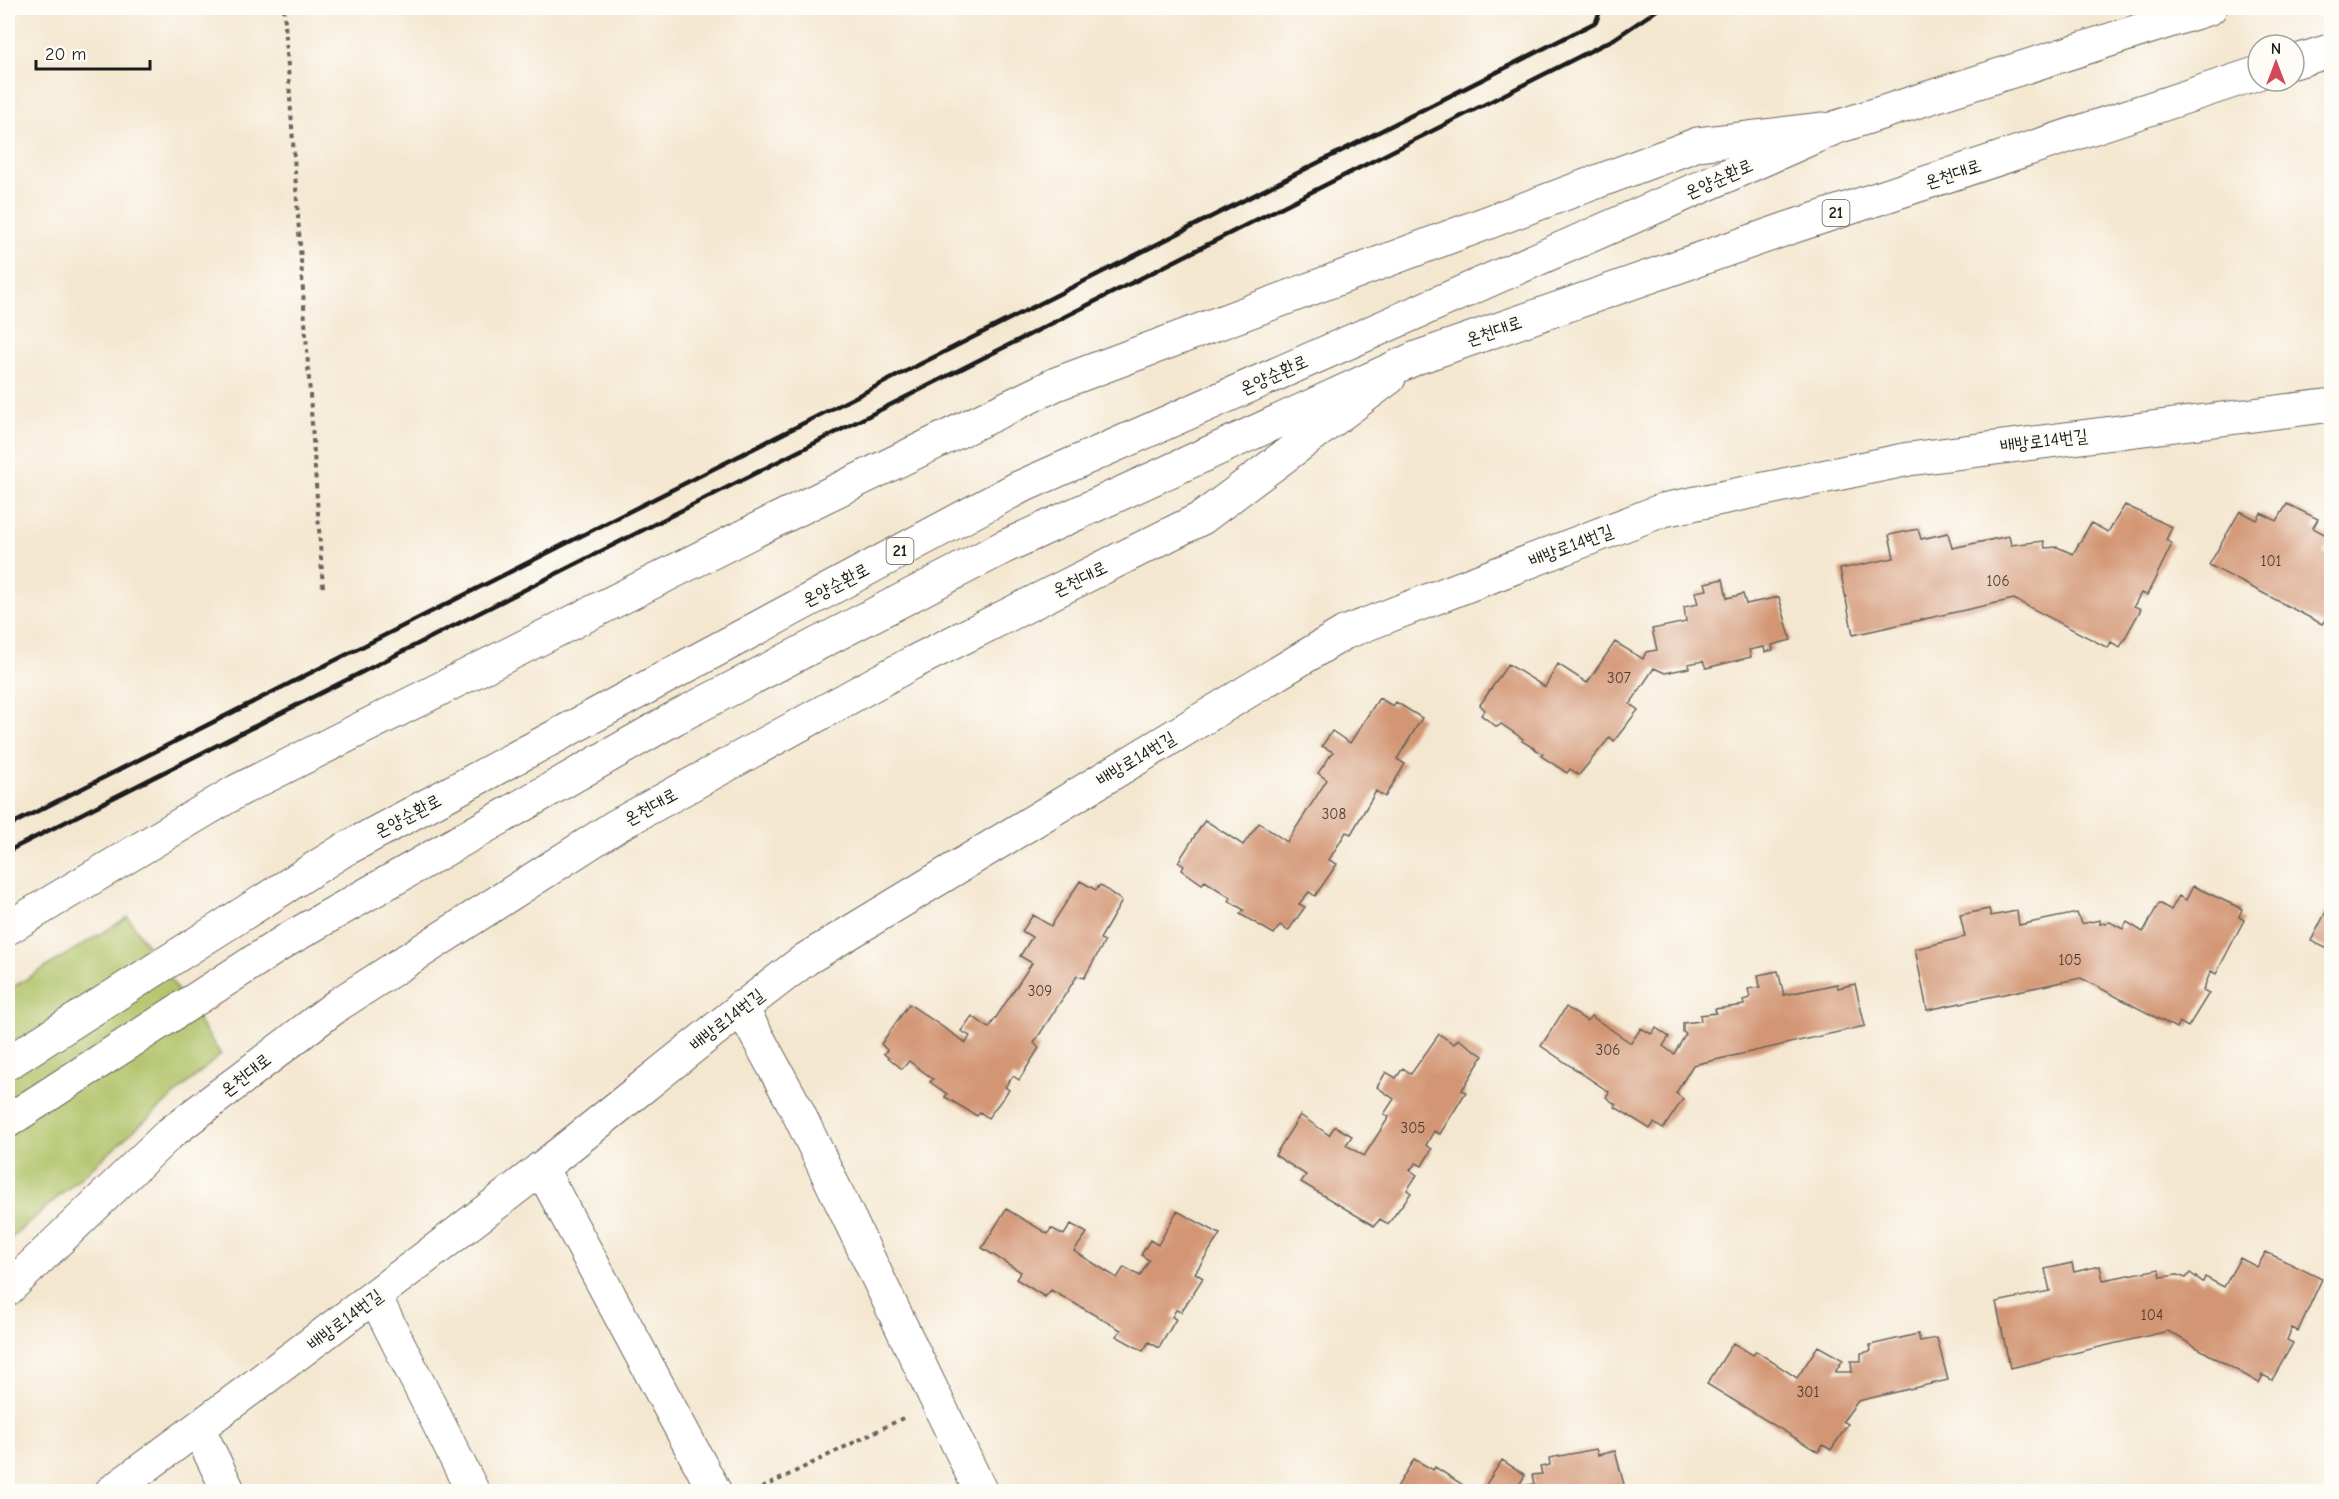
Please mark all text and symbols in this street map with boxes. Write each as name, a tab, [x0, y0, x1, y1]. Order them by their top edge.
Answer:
scale bar	[36, 33, 150, 71]
north arrow	[2246, 33, 2306, 93]
text: N	[2271, 40, 2281, 58]
text: 20 m	[45, 44, 86, 65]
street label: 온양순환로	[1682, 155, 1756, 203]
street label: 온천대로	[1922, 155, 1984, 193]
road number: 21	[1822, 200, 1850, 226]
street label: 온천대로	[1463, 312, 1525, 350]
street label: 온양순환로	[1237, 351, 1311, 399]
street label: 배방로14번길	[1999, 425, 2090, 457]
street label: 배방로14번길	[1526, 520, 1616, 572]
road number: 21	[886, 538, 914, 564]
house number: 101	[2260, 552, 2282, 570]
street label: 온천대로	[1049, 557, 1111, 601]
street label: 온양순환로	[799, 559, 873, 611]
house number: 106	[1986, 572, 2010, 590]
house number: 307	[1607, 669, 1631, 687]
street label: 배방로14번길	[1093, 727, 1180, 791]
street label: 온천대로	[621, 784, 681, 830]
street label: 온양순환로	[371, 790, 445, 842]
house number: 308	[1322, 805, 1346, 823]
house number: 105	[2058, 951, 2082, 969]
house number: 309	[1028, 982, 1052, 1000]
street label: 배방로14번길	[686, 984, 769, 1055]
house number: 306	[1596, 1041, 1620, 1059]
street label: 온천대로	[217, 1049, 275, 1101]
house number: 305	[1401, 1119, 1425, 1137]
street label: 배방로14번길	[303, 1285, 387, 1355]
house number: 104	[2141, 1306, 2163, 1324]
house number: 301	[1797, 1383, 1819, 1401]

